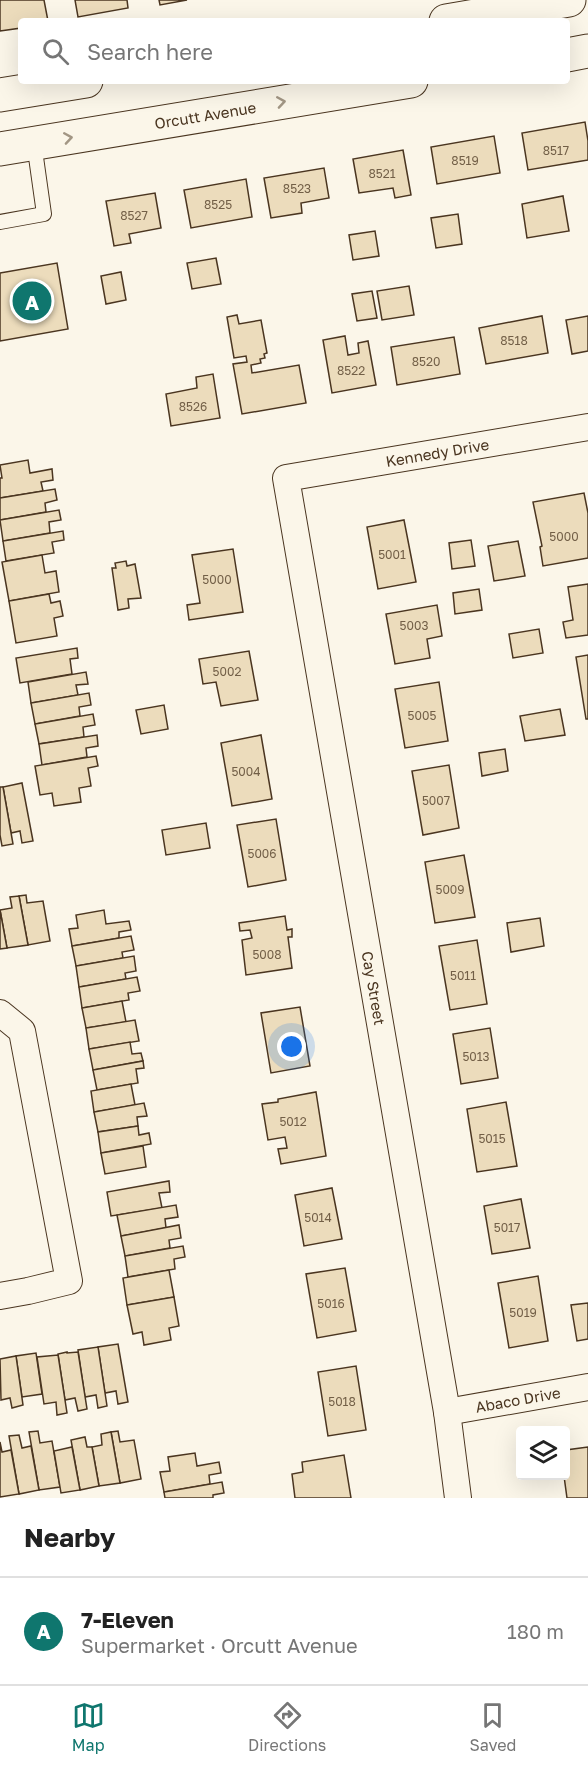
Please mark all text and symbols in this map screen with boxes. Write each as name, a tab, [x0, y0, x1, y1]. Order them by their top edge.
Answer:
search box	[18, 18, 570, 84]
icon: search	[39, 35, 72, 68]
text: Search here	[87, 38, 213, 65]
one-way arrow	[276, 97, 286, 109]
street label: Orcutt Avenue	[153, 98, 258, 132]
one-way arrow	[63, 132, 72, 144]
house number: 8517	[543, 143, 569, 158]
house number: 8519	[451, 153, 479, 168]
house number: 8521	[368, 166, 396, 181]
house number: 8523	[283, 181, 311, 196]
house number: 8525	[204, 197, 232, 212]
house number: 8527	[120, 208, 148, 223]
pin: A	[12, 278, 51, 324]
house number: 8518	[500, 333, 528, 348]
house number: 8520	[412, 354, 440, 369]
house number: 8522	[337, 363, 365, 378]
house number: 8526	[179, 399, 207, 414]
street label: Kennedy Drive	[384, 435, 491, 470]
house number: 5000	[549, 529, 579, 544]
house number: 5001	[378, 547, 406, 562]
house number: 5000	[202, 572, 232, 587]
house number: 5003	[400, 618, 428, 633]
house number: 5002	[213, 664, 241, 679]
house number: 5005	[408, 708, 436, 723]
house number: 5004	[231, 764, 261, 779]
house number: 5007	[422, 793, 450, 808]
house number: 5006	[247, 846, 277, 861]
house number: 5009	[435, 882, 465, 897]
house number: 5008	[252, 947, 282, 962]
street label: Cay Street	[359, 950, 389, 1026]
house number: 5011	[450, 968, 476, 983]
your location	[277, 1032, 306, 1061]
house number: 5013	[462, 1049, 490, 1064]
house number: 5012	[279, 1114, 307, 1129]
house number: 5015	[478, 1131, 506, 1146]
house number: 5014	[304, 1210, 332, 1225]
house number: 5017	[494, 1220, 520, 1235]
house number: 5016	[317, 1296, 345, 1311]
house number: 5019	[509, 1305, 537, 1320]
street label: Abaco Drive	[474, 1383, 562, 1416]
house number: 5018	[328, 1394, 356, 1409]
map controls	[516, 1426, 570, 1480]
button: layers	[516, 1426, 570, 1480]
text: Nearby	[24, 1522, 115, 1553]
text: 7-Eleven	[81, 1606, 174, 1633]
text: A	[36, 1619, 51, 1643]
text: 180 m	[507, 1619, 564, 1643]
text: Supermarket · Orcutt Avenue	[81, 1633, 358, 1657]
tab: Map	[72, 1699, 105, 1755]
tab: Directions	[248, 1699, 326, 1755]
tab: Saved	[470, 1699, 516, 1755]

